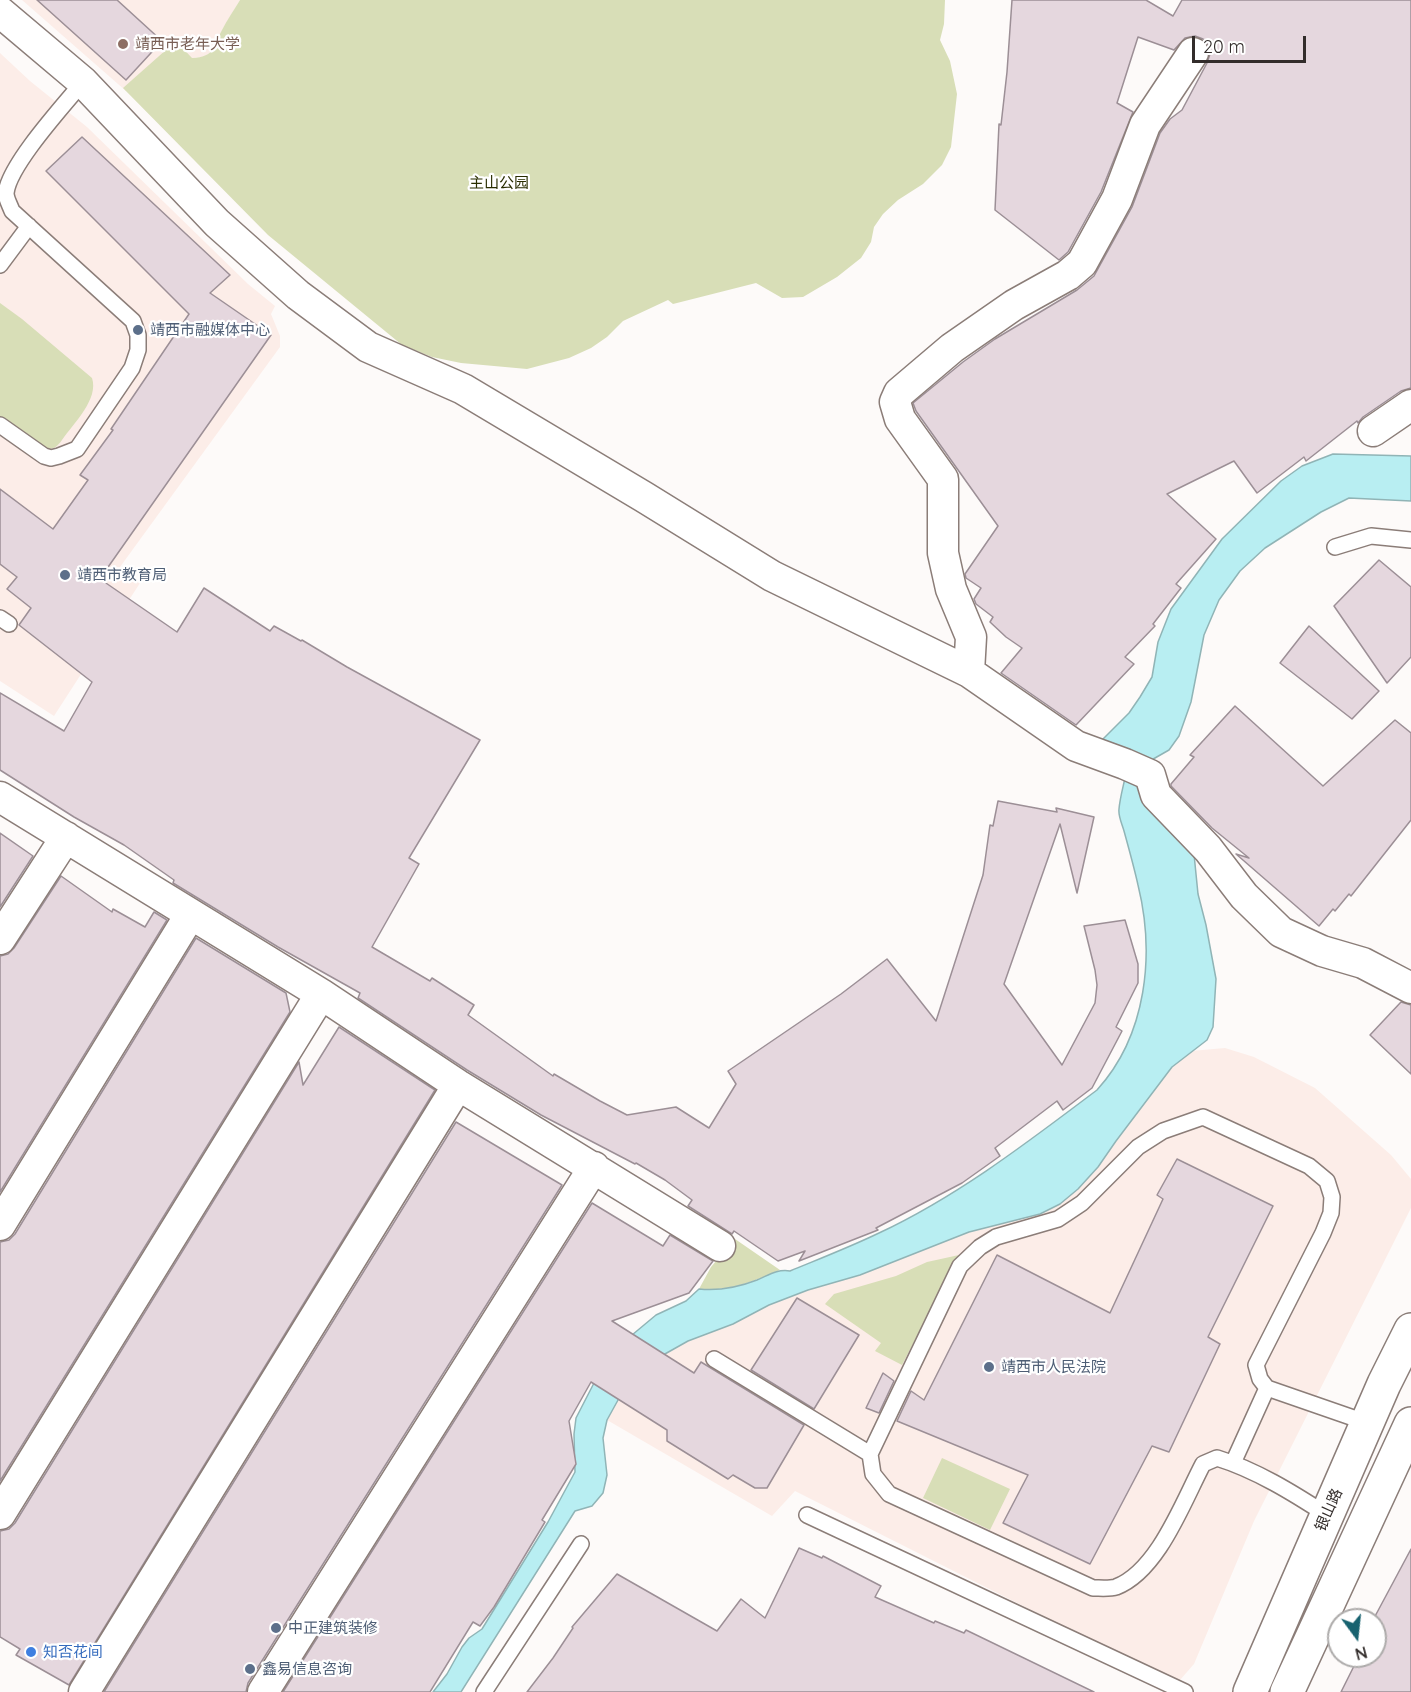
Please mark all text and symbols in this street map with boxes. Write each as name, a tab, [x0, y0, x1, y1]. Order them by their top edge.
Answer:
scale bar	[1195, 24, 1309, 62]
place label: 靖西市老年大学	[135, 35, 240, 53]
text: 20 m	[1203, 35, 1245, 58]
marker: 靖西市老年大学	[116, 37, 130, 51]
park label: 主山公园	[469, 174, 529, 192]
place label: 靖西市融媒体中心	[150, 321, 270, 339]
marker: 靖西市融媒体中心	[131, 323, 145, 337]
place label: 靖西市教育局	[77, 566, 167, 584]
marker: 靖西市教育局	[58, 568, 72, 582]
place label: 靖西市人民法院	[1001, 1358, 1106, 1376]
marker: 靖西市人民法院	[982, 1360, 996, 1374]
street label: 银山路	[1312, 1486, 1346, 1534]
north arrow	[1327, 1608, 1387, 1668]
place label: 中正建筑装修	[288, 1619, 378, 1637]
marker: 中正建筑装修	[269, 1621, 283, 1635]
text: N	[1353, 1642, 1369, 1665]
place label: 知否花间	[43, 1643, 103, 1661]
marker: 知否花间	[24, 1645, 38, 1659]
place label: 鑫易信息咨询	[262, 1660, 352, 1678]
marker: 鑫易信息咨询	[243, 1662, 257, 1676]

